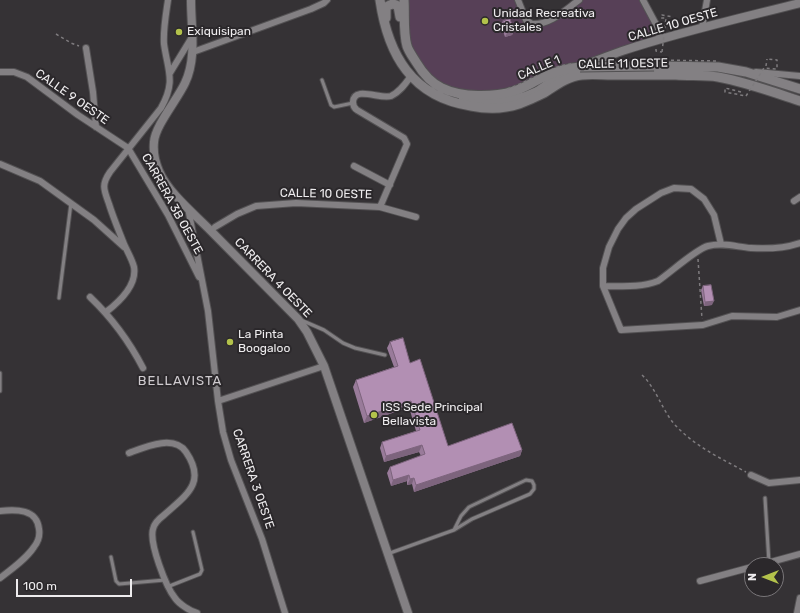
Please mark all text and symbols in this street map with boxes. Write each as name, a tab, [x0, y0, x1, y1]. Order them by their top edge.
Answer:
street label: CALLE 10 OESTE	[627, 5, 719, 45]
place label: Unidad Recreativa Cristales	[493, 7, 595, 35]
marker: Unidad Recreativa Cristales	[480, 16, 490, 26]
place label: Exiquisipan	[187, 25, 251, 39]
marker: Exiquisipan	[174, 27, 184, 37]
street label: CALLE 1	[516, 53, 562, 83]
street label: CALLE 11 OESTE	[578, 56, 668, 72]
street label: CALLE 9 OESTE	[32, 66, 112, 128]
street label: CARRERA 3B OESTE	[138, 151, 206, 257]
street label: CALLE 10 OESTE	[280, 186, 372, 202]
street label: CARRERA 4 OESTE	[231, 235, 315, 321]
place label: La Pinta Boogaloo	[238, 328, 290, 356]
marker: La Pinta Boogaloo	[225, 337, 235, 347]
district label: BELLAVISTA	[138, 373, 222, 389]
place label: ISS Sede Principal Bellavista	[382, 401, 483, 429]
marker: ISS Sede Principal Bellavista	[369, 410, 379, 420]
street label: CARRERA 3 OESTE	[229, 427, 277, 531]
north arrow	[744, 557, 784, 597]
scale bar	[18, 571, 134, 597]
text: N	[746, 573, 759, 581]
text: 100 m	[23, 579, 57, 593]

